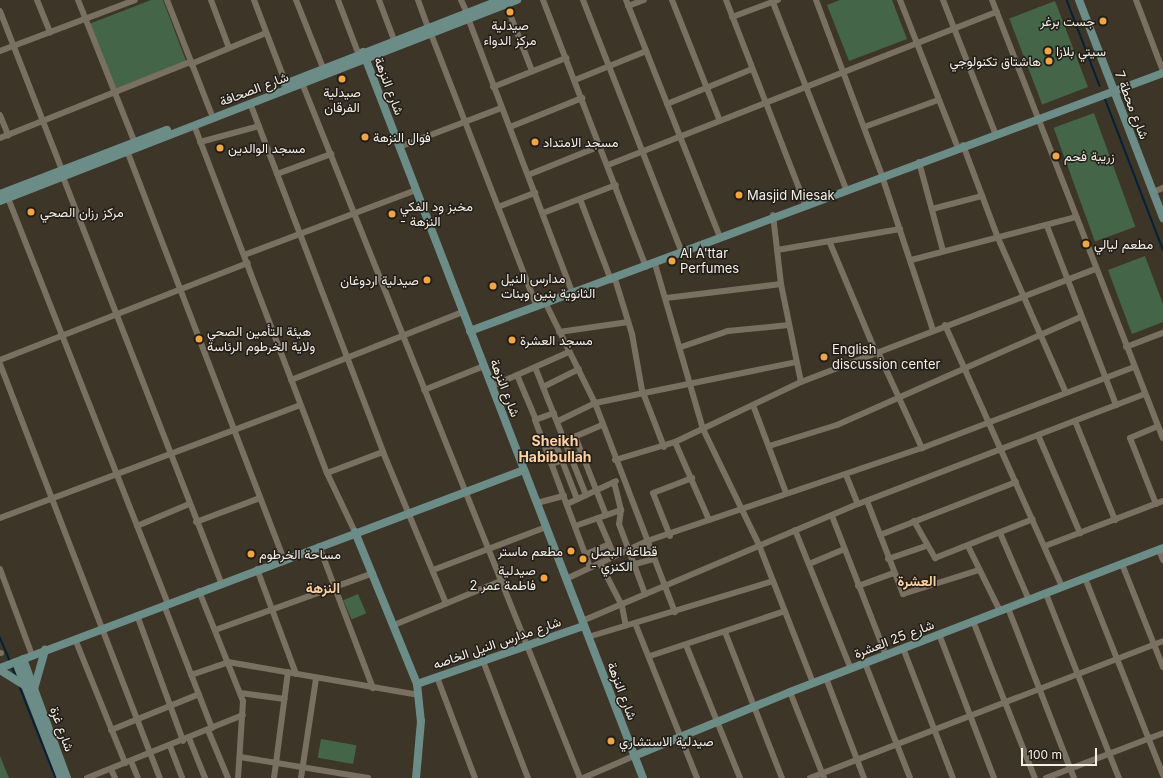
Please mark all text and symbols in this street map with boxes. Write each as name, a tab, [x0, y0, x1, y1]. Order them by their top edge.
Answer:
marker: صيدلية مركز الدواء	[505, 7, 515, 17]
place label: جست برغر	[1040, 13, 1095, 29]
marker: جست برغر	[1098, 16, 1108, 26]
place label: صيدلية مركز الدواء	[484, 18, 536, 49]
place label: سيتي بلازا	[1056, 43, 1106, 59]
marker: سيتي بلازا	[1043, 46, 1053, 56]
place label: هاشتاق تكنولوجي	[949, 53, 1041, 69]
street label: شارع النزهة	[371, 55, 407, 117]
marker: هاشتاق تكنولوجي	[1044, 56, 1054, 66]
street label: شارع الصحافة	[217, 69, 291, 109]
street label: شارع محطة 7	[1112, 69, 1152, 141]
marker: صيدلية الفرقان	[337, 74, 347, 84]
place label: صيدلية الفرقان	[323, 85, 361, 116]
place label: فوال النزهة	[373, 129, 431, 145]
marker: فوال النزهة	[360, 132, 370, 142]
place label: مسجد الامتداد	[543, 134, 618, 150]
marker: مسجد الامتداد	[530, 137, 540, 147]
place label: مسجد الوالدين	[228, 140, 305, 156]
marker: مسجد الوالدين	[215, 143, 225, 153]
place label: زريبة فحم	[1064, 148, 1115, 164]
marker: زريبة فحم	[1051, 151, 1061, 161]
place label: Masjid Miesak	[747, 187, 835, 203]
marker: Masjid Miesak	[734, 190, 744, 200]
place label: مخبز ود الفكي - النزهة	[400, 199, 473, 230]
place label: مركز رزان الصحي	[40, 204, 124, 220]
marker: مركز رزان الصحي	[25, 206, 37, 218]
marker: مخبز ود الفكي - النزهة	[387, 209, 397, 219]
place label: مطعم ليالي	[1094, 236, 1153, 252]
marker: مطعم ليالي	[1081, 239, 1091, 249]
place label: Al A'ttar Perfumes	[680, 246, 739, 277]
marker: Al A'ttar Perfumes	[667, 256, 677, 266]
place label: مدارس النيل الثانوية بنين وبنات	[501, 271, 595, 302]
place label: صيدلية اردوغان	[340, 272, 419, 288]
marker: صيدلية اردوغان	[422, 275, 432, 285]
marker: مدارس النيل الثانوية بنين وبنات	[488, 281, 498, 291]
place label: هيئة التأمين الصحي ولاية الخرطوم الرئاسة	[207, 324, 315, 355]
place label: مسجد العشرة	[520, 332, 593, 348]
marker: هيئة التأمين الصحي ولاية الخرطوم الرئاسة	[194, 334, 204, 344]
marker: مسجد العشرة	[507, 335, 517, 345]
place label: English discussion center	[832, 342, 940, 373]
marker: English discussion center	[819, 352, 829, 362]
street label: شارع النزهة	[487, 357, 523, 419]
district label: Sheikh Habibullah	[518, 433, 592, 466]
place label: مطعم ماستر	[498, 543, 563, 559]
place label: قطاعة البصل - الكنزي	[591, 544, 657, 575]
place label: مساحة الخرطوم	[259, 546, 341, 562]
marker: مطعم ماستر	[566, 546, 576, 556]
marker: مساحة الخرطوم	[246, 549, 256, 559]
marker: قطاعة البصل - الكنزي	[578, 554, 588, 564]
place label: صيدلية فاطمة عمر 2	[470, 563, 536, 594]
marker: صيدلية فاطمة عمر 2	[539, 573, 549, 583]
district label: العشرة	[898, 573, 936, 589]
district label: النزهة	[306, 580, 340, 596]
street label: شارع مدارس النيل الخاصه	[431, 614, 563, 672]
street label: شارع 25 العشرة	[852, 617, 936, 661]
street label: شارع النزهة	[604, 660, 640, 722]
street label: شارع غزة	[47, 704, 77, 754]
place label: صيدلية الاستشاري	[619, 733, 714, 749]
marker: صيدلية الاستشاري	[606, 736, 616, 746]
scale bar	[1023, 740, 1099, 766]
text: 100 m	[1028, 747, 1062, 762]

